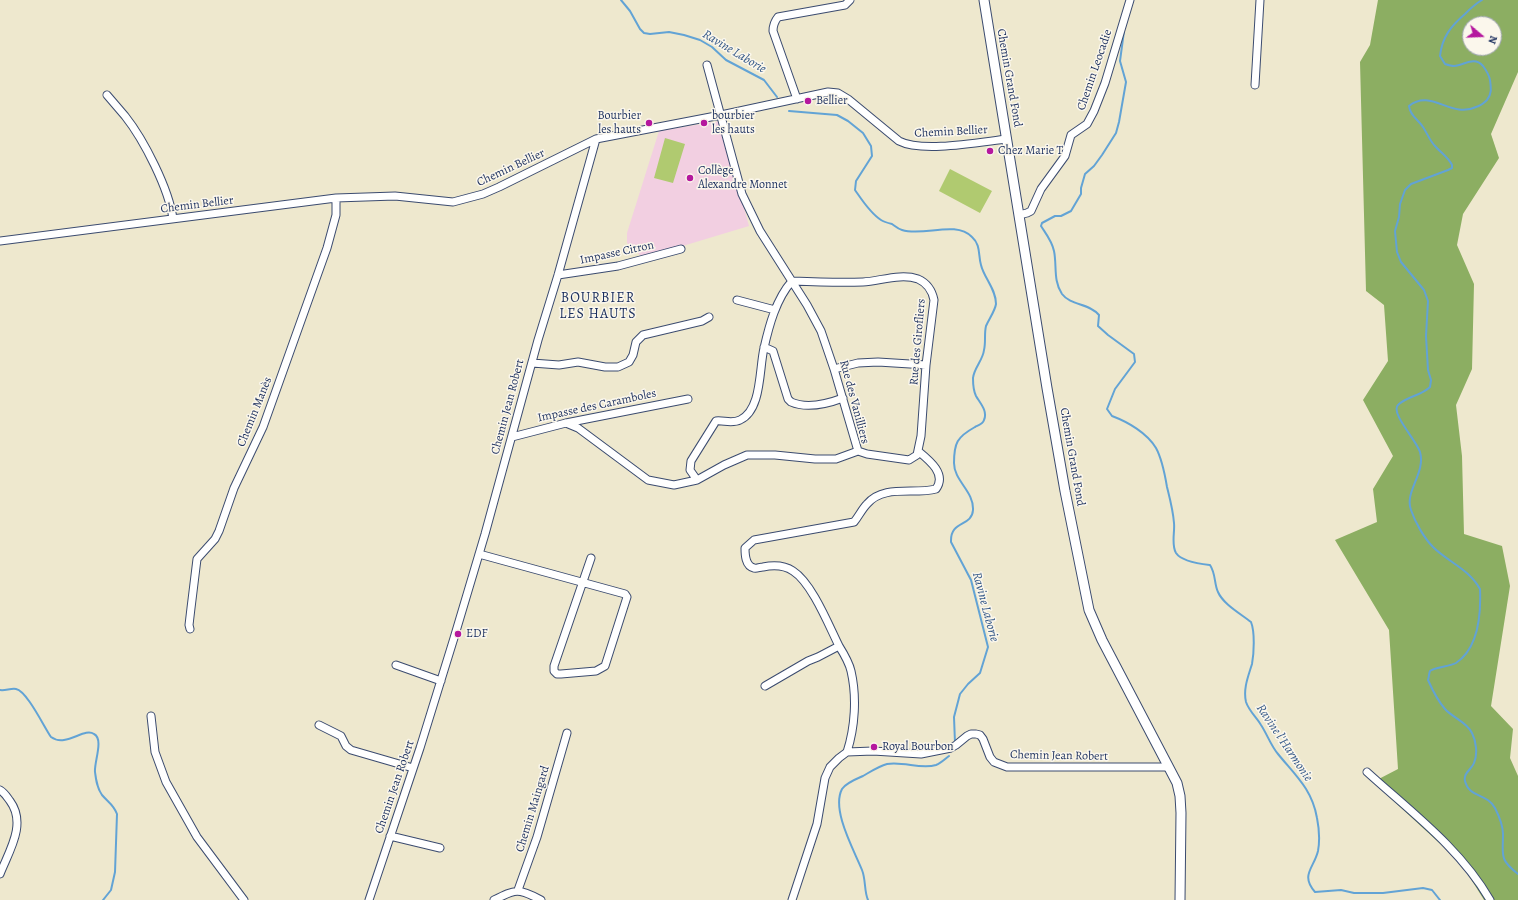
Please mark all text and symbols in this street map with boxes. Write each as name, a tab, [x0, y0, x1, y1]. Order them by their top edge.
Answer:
north arrow	[1462, 16, 1502, 56]
water label: Ravine Laborie	[699, 27, 769, 77]
street label: Chemin Grand Fond	[993, 28, 1025, 128]
street label: Chemin Leocadie	[1074, 28, 1116, 112]
text: N	[1484, 34, 1501, 46]
place label: Bellier	[816, 94, 848, 108]
marker: Bellier	[803, 96, 813, 106]
place label: Bourbier les hauts	[597, 109, 641, 137]
place label: bourbier les hauts	[712, 109, 755, 137]
marker: Bourbier les hauts	[644, 118, 654, 128]
marker: bourbier les hauts	[699, 118, 709, 128]
street label: Chemin Bellier	[914, 123, 988, 141]
place label: Chez Marie T	[998, 144, 1063, 158]
street label: Chemin Bellier	[475, 146, 547, 190]
marker: Chez Marie T	[985, 146, 995, 156]
place label: Collège Alexandre Monnet	[698, 164, 788, 192]
marker: Collège Alexandre Monnet	[685, 173, 695, 183]
street label: Chemin Bellier	[160, 193, 234, 217]
street label: Impasse Citron	[579, 238, 655, 268]
district label: BOURBIER LES HAUTS	[559, 291, 637, 324]
street label: Rue des Girofliers	[907, 298, 929, 386]
street label: Chemin Jean Robert	[488, 358, 528, 456]
street label: Rue des Vanilliers	[836, 359, 872, 445]
street label: Chemin Manès	[234, 375, 276, 449]
street label: Impasse des Caramboles	[536, 386, 658, 426]
street label: Chemin Grand Fond	[1056, 407, 1088, 507]
water label: Ravine Laborie	[968, 570, 1002, 644]
place label: EDF	[466, 627, 488, 641]
marker: EDF	[453, 629, 463, 639]
water label: Ravine l'Harmonie	[1252, 701, 1316, 785]
street label: Chemin Jean Robert	[372, 738, 418, 836]
place label: Royal Bourbon	[882, 740, 954, 754]
marker: Royal Bourbon	[869, 742, 879, 752]
street label: Chemin Jean Robert	[1010, 748, 1108, 764]
street label: Chemin Maingard	[513, 764, 553, 854]

